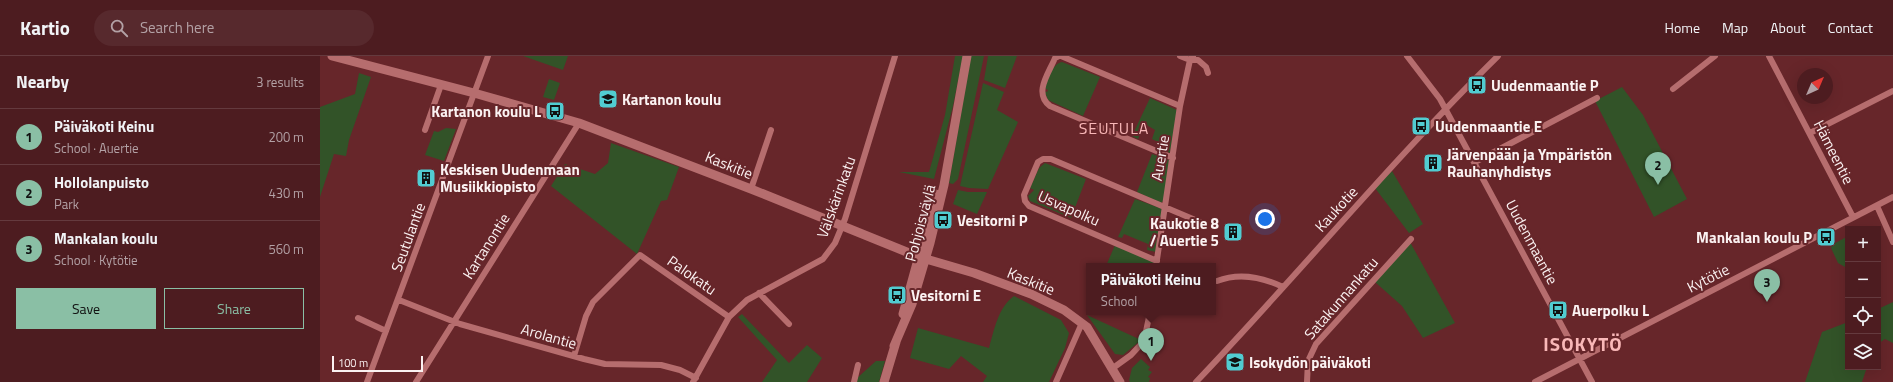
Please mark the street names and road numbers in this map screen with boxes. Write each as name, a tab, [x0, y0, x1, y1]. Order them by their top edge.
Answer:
street label: Hämeentie	[1808, 116, 1860, 188]
street label: Auertie	[1145, 133, 1175, 183]
street label: Kaskitie	[702, 145, 756, 185]
street label: Välskärinkatu	[811, 153, 861, 241]
street label: Pohjoisväylä	[899, 181, 941, 264]
street label: Kaukotie	[1309, 181, 1363, 237]
street label: Usvapolku	[1034, 184, 1104, 232]
street label: Uudenmaantie	[1500, 196, 1564, 288]
street label: Seutulantie	[385, 199, 431, 275]
street label: Kartanontie	[457, 208, 515, 284]
street label: Palokatu	[663, 250, 721, 300]
street label: Satakunnankatu	[1298, 252, 1384, 344]
street label: Kytötie	[1683, 258, 1733, 298]
street label: Kaskitie	[1004, 261, 1058, 301]
street label: Arolantie	[518, 317, 580, 355]

